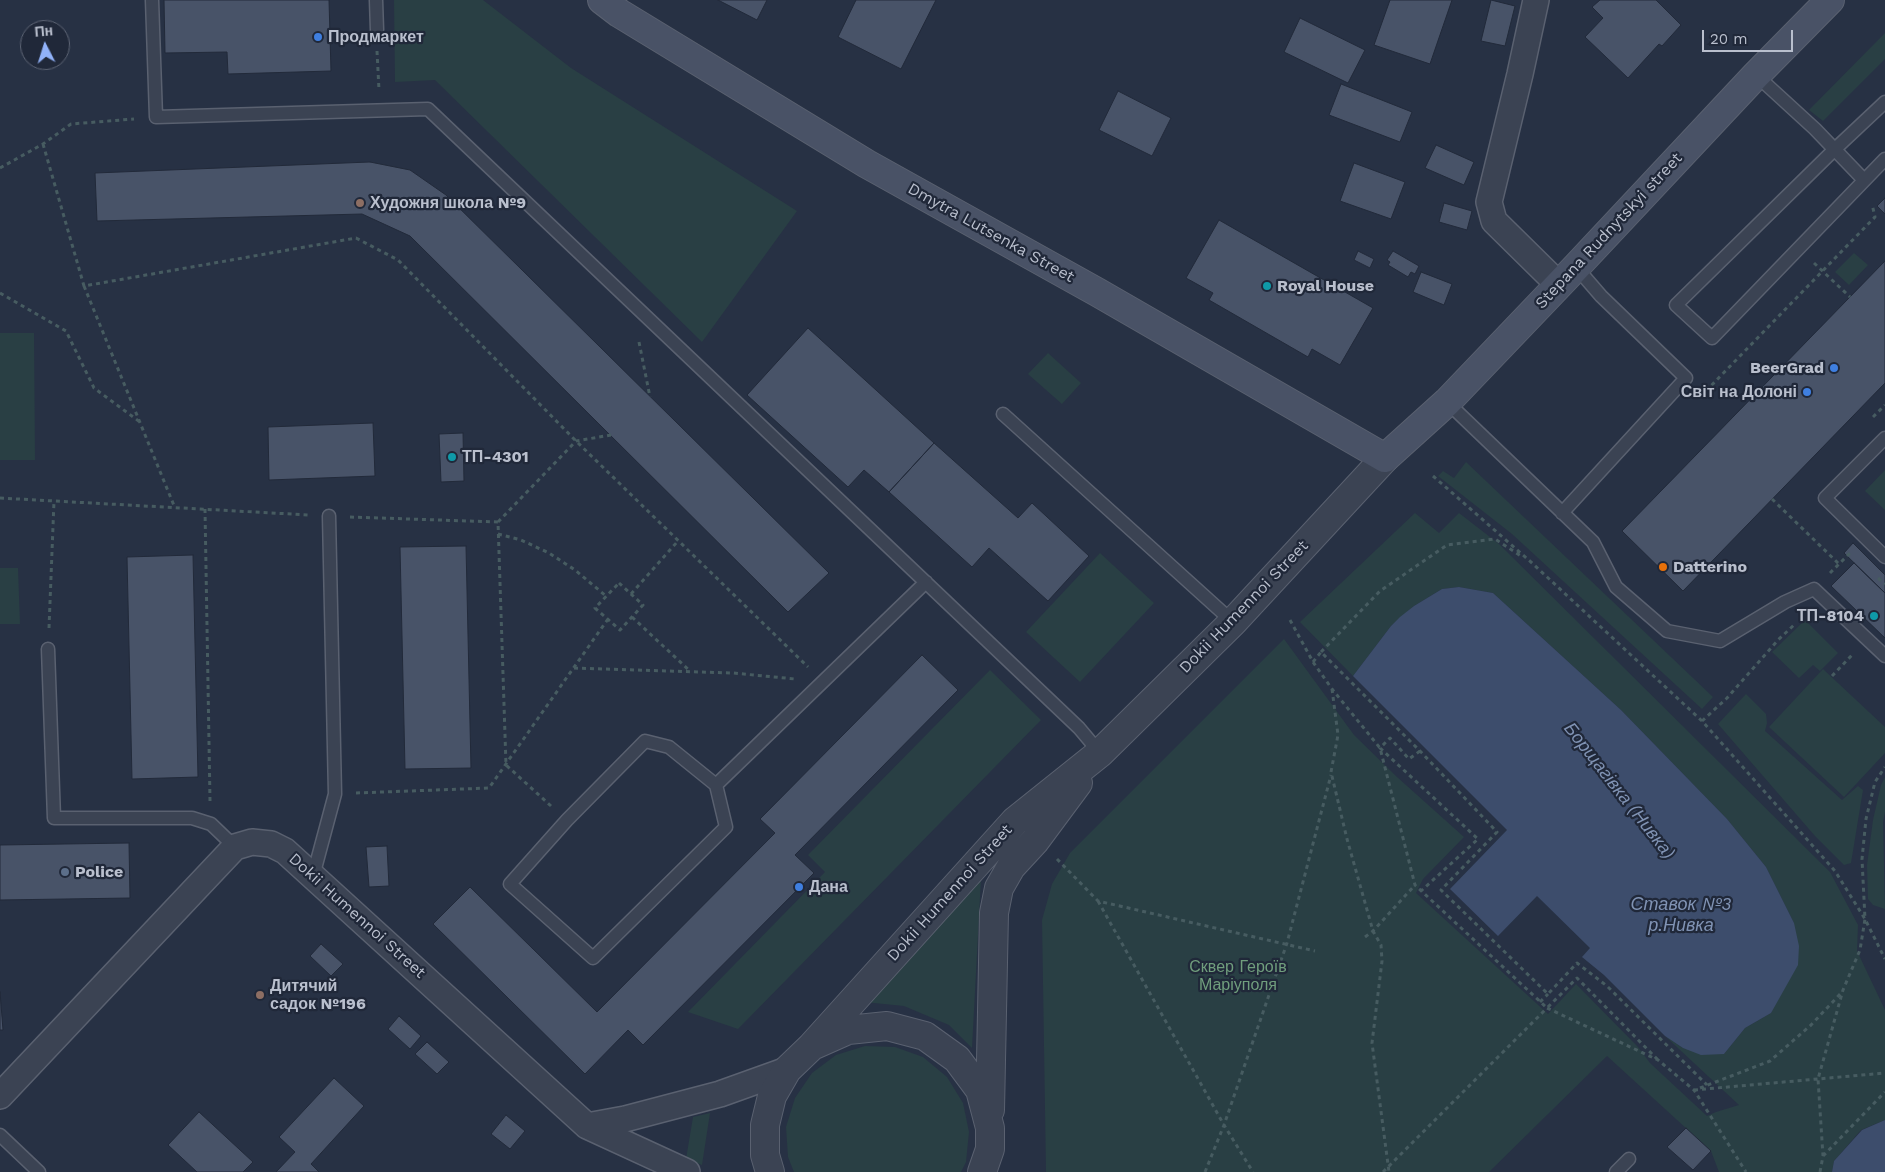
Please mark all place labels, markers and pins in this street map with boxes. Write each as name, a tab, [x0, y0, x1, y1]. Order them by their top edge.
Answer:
place label: Продмаркет	[328, 27, 424, 47]
marker: Продмаркет	[312, 31, 324, 43]
place label: Художня школа №9	[370, 193, 526, 213]
marker: Художня школа №9	[354, 197, 366, 209]
place label: Royal House	[1277, 276, 1374, 296]
marker: Royal House	[1261, 280, 1273, 292]
place label: BeerGrad	[1750, 358, 1824, 378]
marker: BeerGrad	[1828, 362, 1840, 374]
place label: Світ на Долоні	[1681, 382, 1797, 402]
marker: Світ на Долоні	[1801, 386, 1813, 398]
place label: ТП-4301	[462, 447, 529, 467]
marker: ТП-4301	[446, 451, 458, 463]
place label: Datterino	[1673, 557, 1747, 577]
marker: Datterino	[1657, 561, 1669, 573]
place label: ТП-8104	[1797, 606, 1864, 626]
marker: ТП-8104	[1868, 610, 1880, 622]
place label: Police	[75, 862, 123, 882]
marker: Police	[59, 866, 71, 878]
place label: Дана	[809, 877, 848, 897]
marker: Дана	[793, 881, 805, 893]
place label: Дитячий садок №196	[270, 976, 366, 1014]
marker: Дитячий садок №196	[254, 989, 266, 1001]

